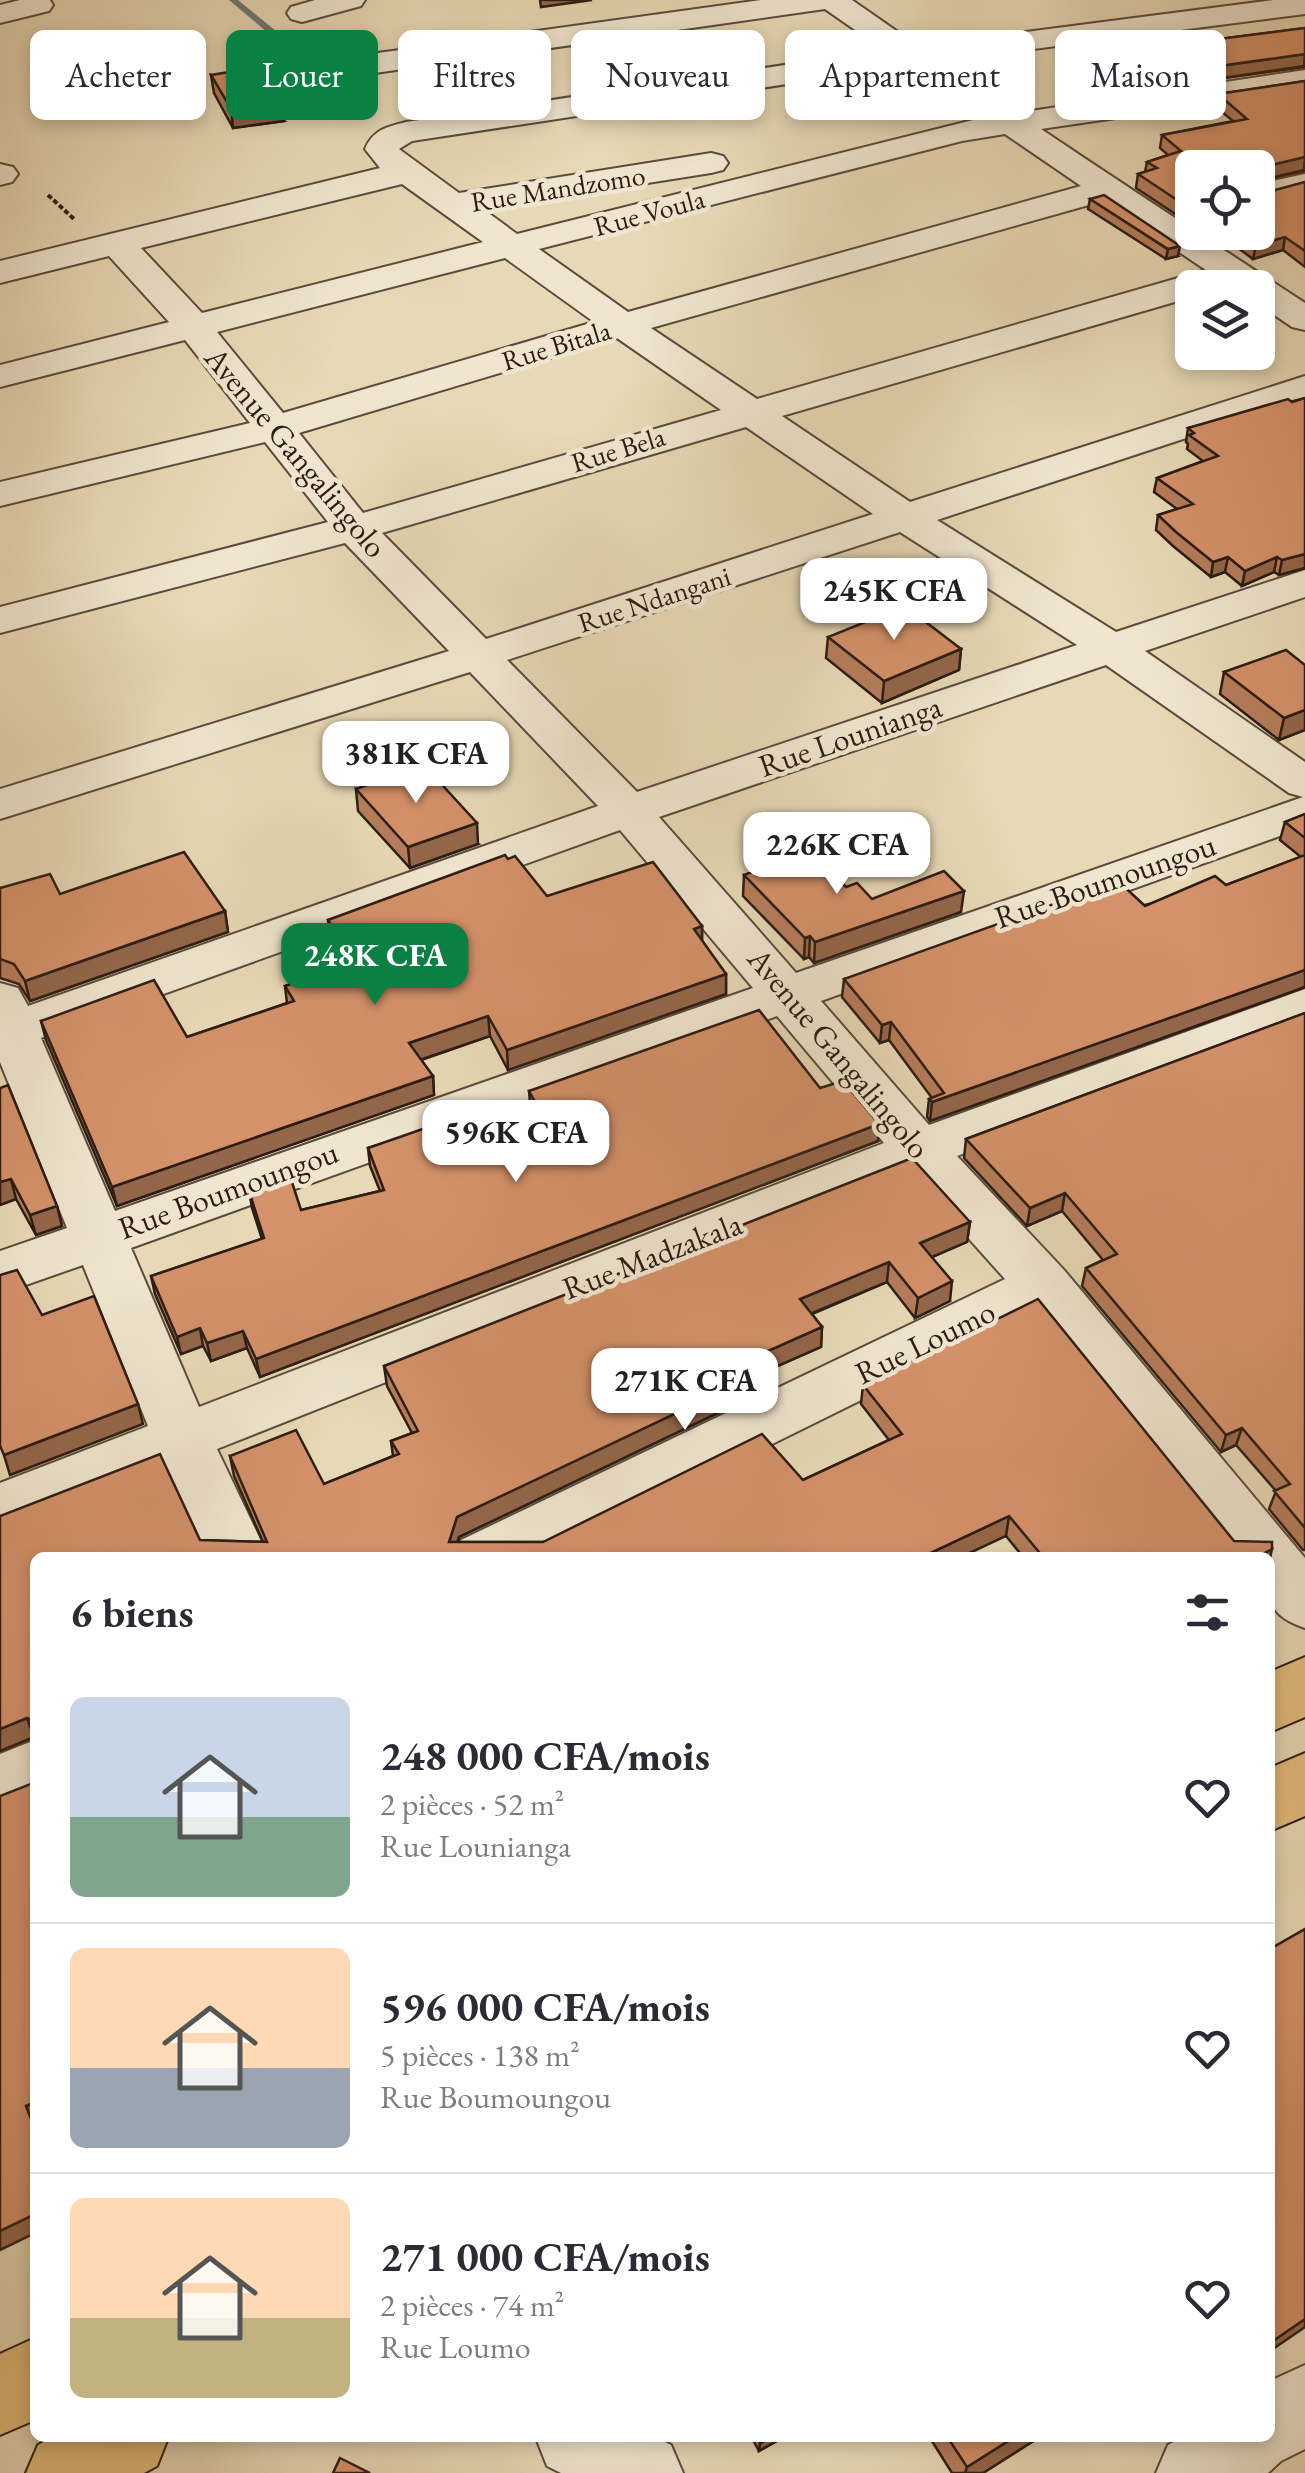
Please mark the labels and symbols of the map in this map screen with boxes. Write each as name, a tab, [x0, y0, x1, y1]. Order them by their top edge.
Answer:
street label: Rue Mandzomo	[468, 156, 648, 220]
street label: Rue Voula	[589, 180, 709, 244]
street label: Rue Bitala	[497, 311, 616, 379]
street label: Avenue Gangalingolo	[195, 337, 397, 566]
street label: Rue Bela	[567, 417, 670, 480]
street label: Rue Ndangani	[573, 557, 735, 641]
pin: 245K CFA	[791, 558, 997, 643]
street label: Rue Lounianga	[753, 685, 947, 787]
pin: 381K CFA	[313, 721, 519, 806]
pin: 226K CFA	[734, 812, 940, 897]
street label: Rue Boumoungou	[989, 823, 1221, 938]
pin: 248K CFA	[272, 923, 478, 1008]
street label: Avenue Gangalingolo	[738, 938, 940, 1167]
pin: 596K CFA	[413, 1100, 619, 1185]
street label: Rue Boumoungou	[112, 1131, 344, 1249]
street label: Rue Madzakala	[556, 1202, 748, 1309]
street label: Rue Loumo	[848, 1290, 1002, 1394]
pin: 271K CFA	[582, 1348, 788, 1433]

